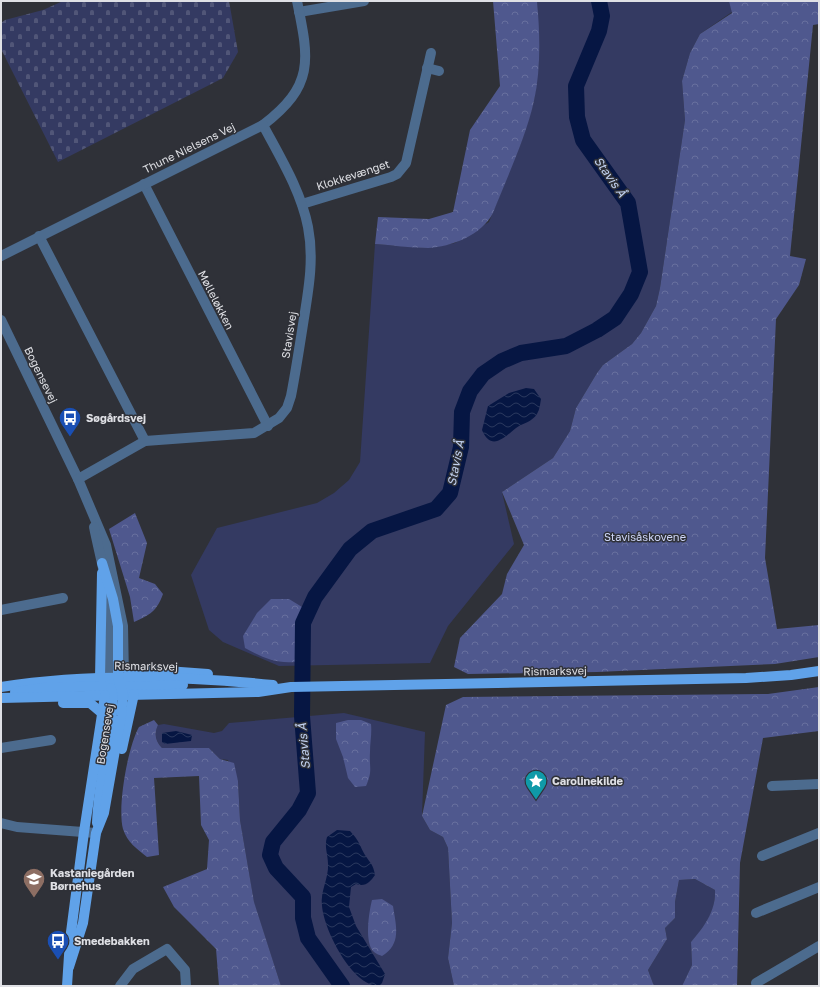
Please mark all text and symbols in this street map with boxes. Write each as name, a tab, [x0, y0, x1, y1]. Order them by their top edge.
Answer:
street label: Thune Nielsens Vej	[141, 120, 237, 176]
water label: Stavis Å	[591, 154, 630, 201]
street label: Klokkevænget	[315, 157, 391, 192]
street label: Mølleløkken	[196, 268, 237, 332]
street label: Stavisvej	[278, 310, 299, 359]
street label: Bogensevej	[22, 344, 61, 405]
bus stop icon: Søgårdsvej	[57, 405, 83, 438]
place label: Søgårdsvej	[86, 411, 146, 424]
water label: Stavis Å	[444, 438, 467, 487]
park label: Stavisåskovene	[604, 530, 686, 543]
street label: Rismarksvej	[114, 658, 178, 673]
street label: Rismarksvej	[523, 663, 587, 678]
street label: Bogensevej	[93, 703, 116, 765]
water label: Stavis Å	[294, 721, 313, 770]
place icon: Carolinekilde	[523, 768, 549, 801]
place label: Carolinekilde	[552, 774, 624, 787]
school or university icon: Kastaniegården Børnehus	[21, 866, 47, 899]
place label: Kastaniegården Børnehus	[50, 866, 135, 892]
bus stop icon: Smedebakken	[45, 928, 71, 961]
place label: Smedebakken	[74, 934, 150, 947]

